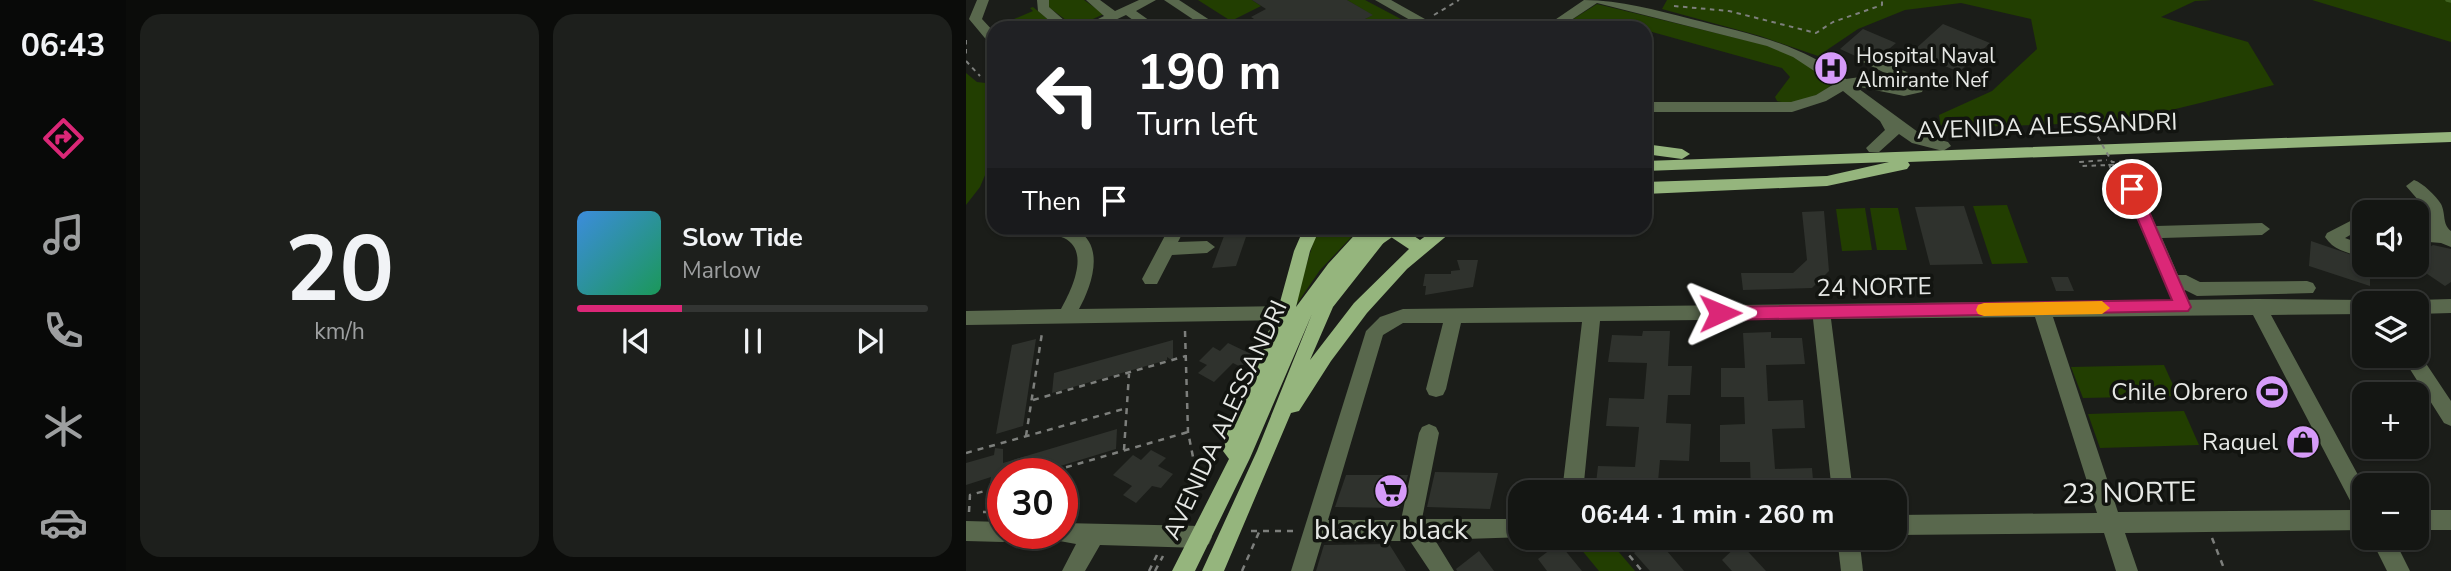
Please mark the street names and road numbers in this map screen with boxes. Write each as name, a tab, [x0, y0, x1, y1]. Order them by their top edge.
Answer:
street label: AVENIDA ALESSANDRI	[1916, 105, 2178, 147]
street label: 24 NORTE	[1816, 270, 1932, 304]
street label: AVENIDA ALESSANDRI	[1155, 295, 1295, 545]
street label: 23 NORTE	[2061, 473, 2197, 513]

